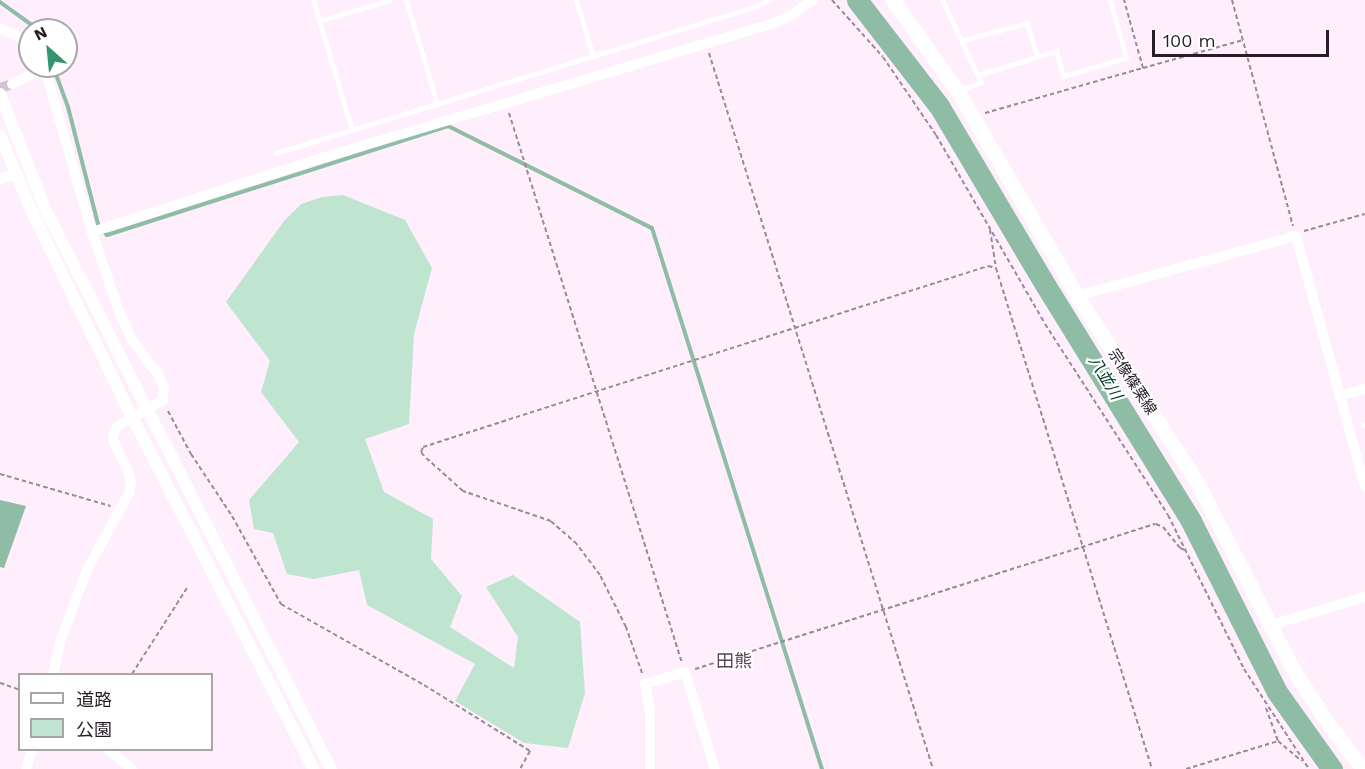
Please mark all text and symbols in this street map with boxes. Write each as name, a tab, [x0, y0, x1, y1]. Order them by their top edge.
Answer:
north arrow	[18, 18, 78, 78]
scale bar	[1155, 18, 1332, 56]
text: N	[31, 22, 50, 44]
text: 100 m	[1163, 30, 1216, 51]
street label: 宗像篠栗線	[1104, 346, 1160, 418]
water label: 八並川	[1084, 352, 1126, 404]
district label: 田熊	[716, 650, 752, 672]
legend	[18, 673, 213, 751]
text: 道路	[76, 689, 112, 710]
text: 公園	[76, 719, 112, 740]

